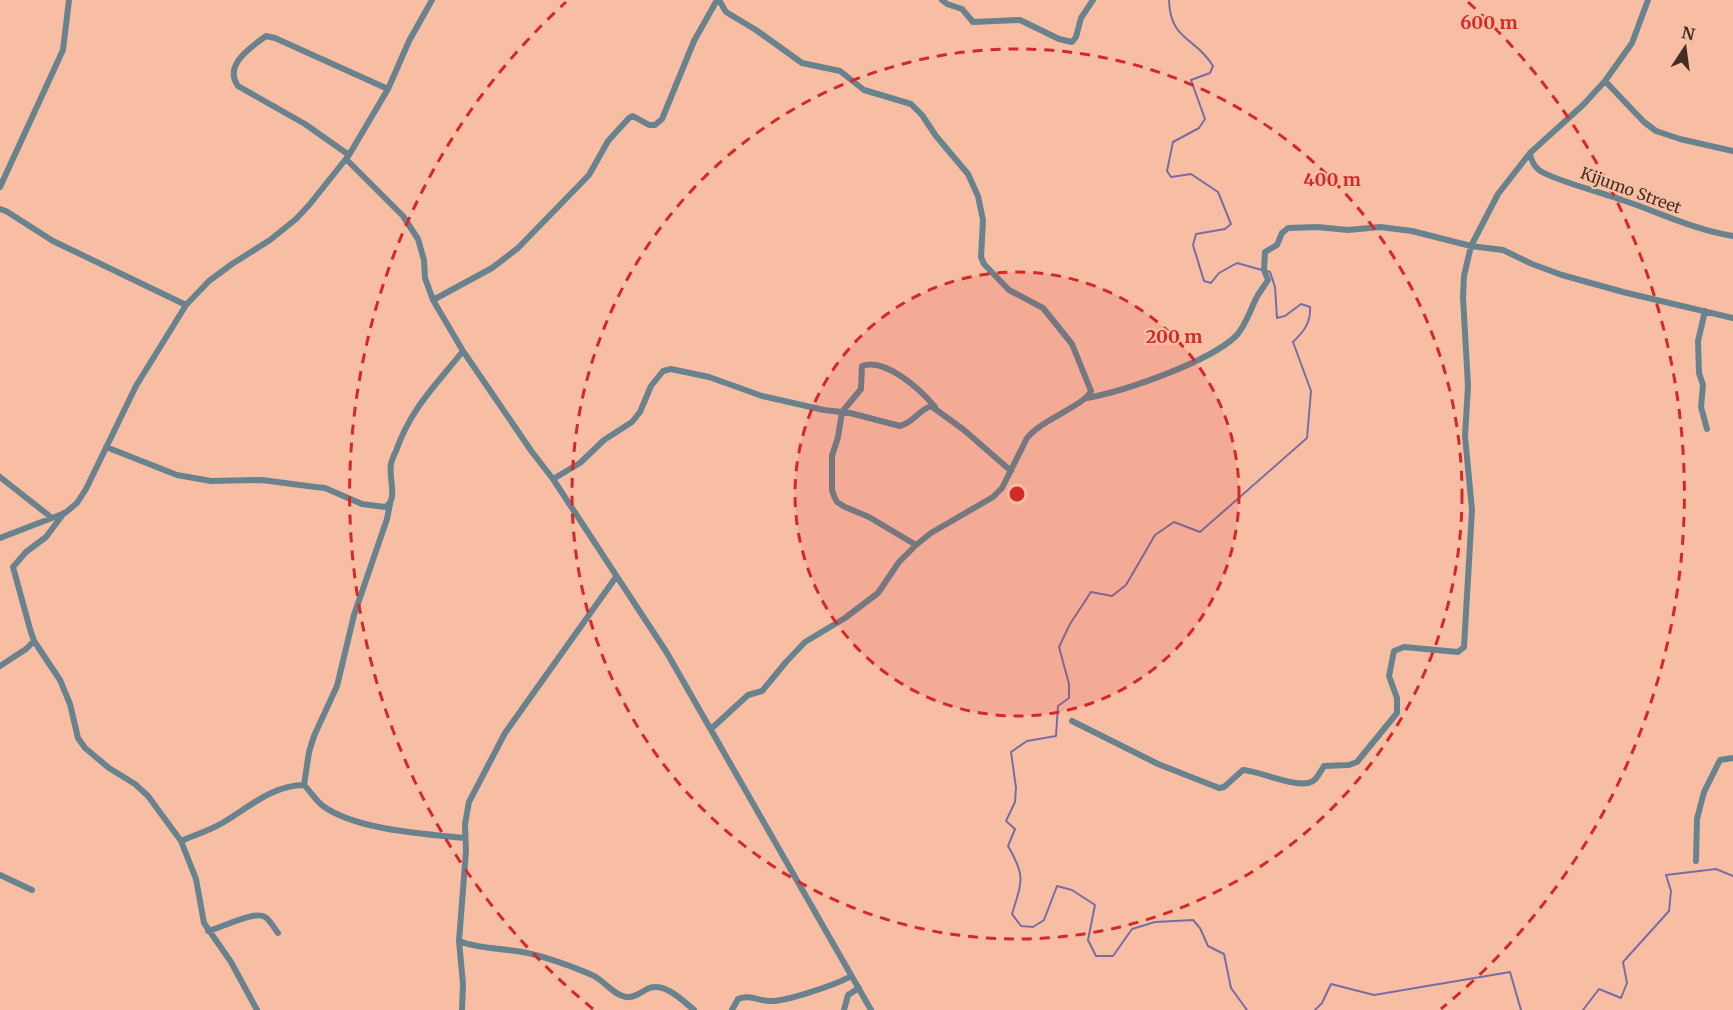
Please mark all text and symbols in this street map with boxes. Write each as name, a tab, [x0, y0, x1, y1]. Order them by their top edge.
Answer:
text: 600 m	[1460, 11, 1518, 34]
north arrow	[1655, 18, 1715, 78]
text: N	[1680, 22, 1697, 45]
street label: Kijumo Street	[1578, 163, 1685, 218]
text: 400 m	[1303, 168, 1361, 191]
text: 200 m	[1146, 325, 1202, 348]
centre of rings	[1007, 484, 1027, 504]

